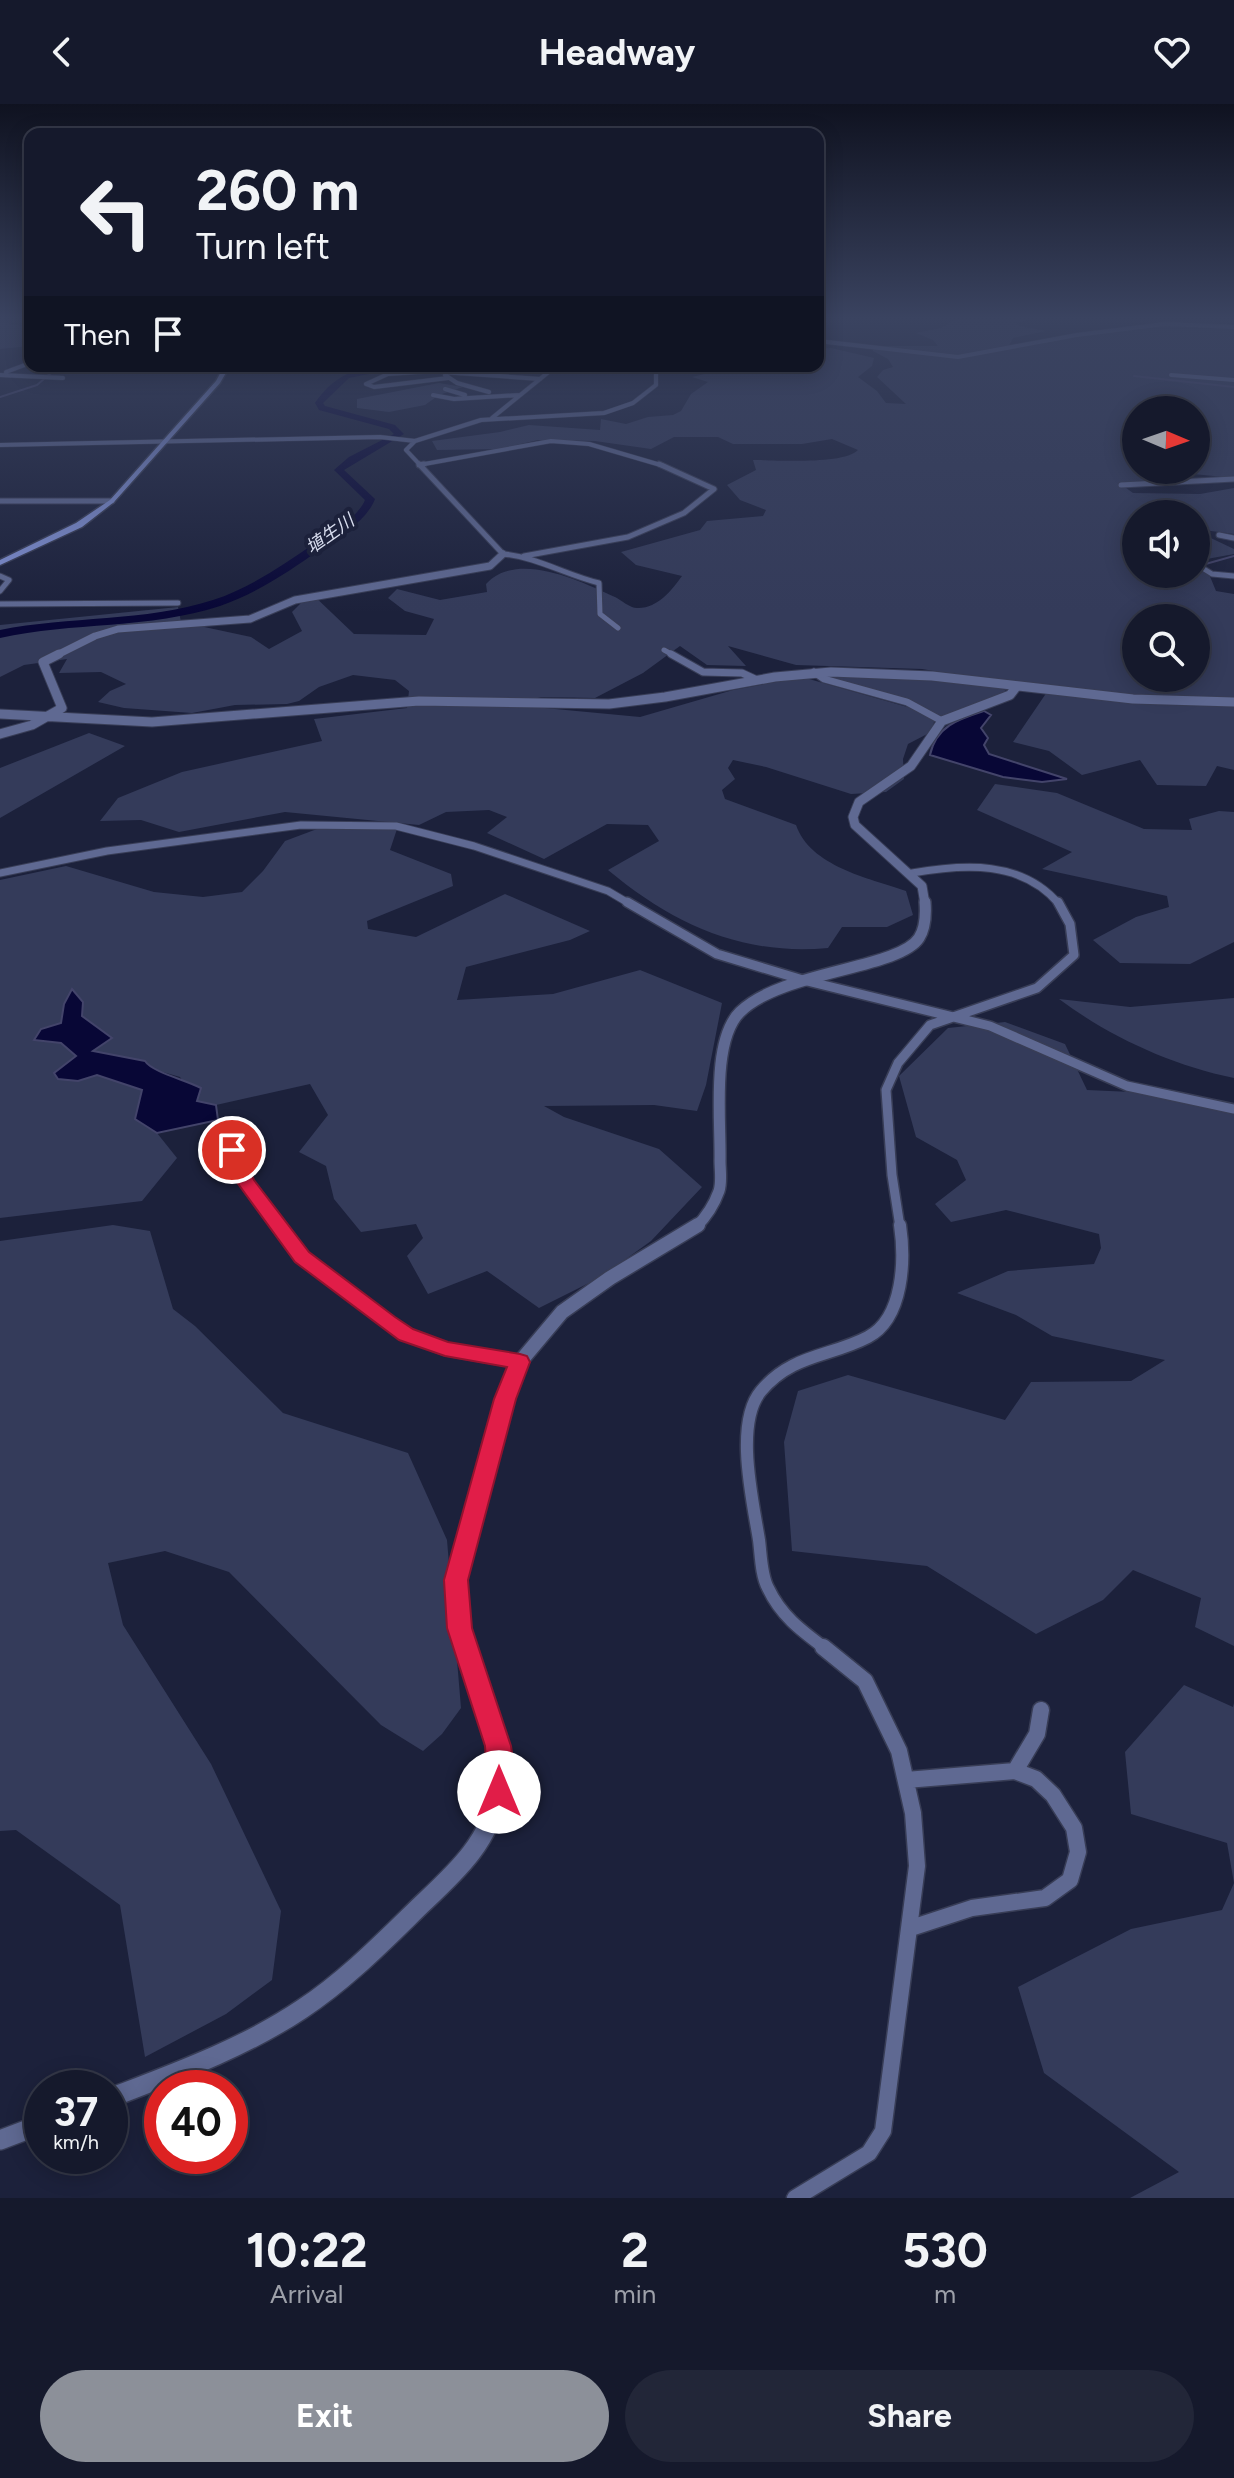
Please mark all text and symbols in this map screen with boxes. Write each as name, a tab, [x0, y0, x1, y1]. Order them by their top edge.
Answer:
icon: back	[40, 30, 84, 74]
icon: heart	[1150, 30, 1194, 74]
text: Headway	[539, 31, 695, 74]
text: 260 m	[196, 157, 359, 224]
icon: left	[64, 160, 168, 264]
text: Turn left	[196, 225, 330, 268]
icon: arrive	[146, 312, 190, 356]
text: Then	[64, 316, 130, 353]
north arrow	[1122, 396, 1210, 484]
map controls	[1122, 396, 1210, 692]
button: sound	[1122, 500, 1210, 588]
water label: 埴生川	[302, 508, 360, 558]
button: search	[1122, 604, 1210, 692]
pin	[198, 1116, 266, 1184]
icon: arrive	[210, 1128, 254, 1172]
position arrow	[457, 1750, 541, 1834]
speed limit sign: 40	[144, 2070, 248, 2174]
text: 37	[54, 2088, 98, 2136]
text: km/h	[53, 2130, 99, 2154]
text: 10:22	[246, 2221, 367, 2279]
text: 2	[621, 2221, 649, 2279]
text: 530	[902, 2221, 988, 2279]
text: Arrival	[270, 2278, 343, 2310]
text: min	[614, 2278, 656, 2310]
text: m	[934, 2278, 956, 2310]
button: Exit	[40, 2370, 609, 2462]
button: Share	[625, 2370, 1194, 2462]

